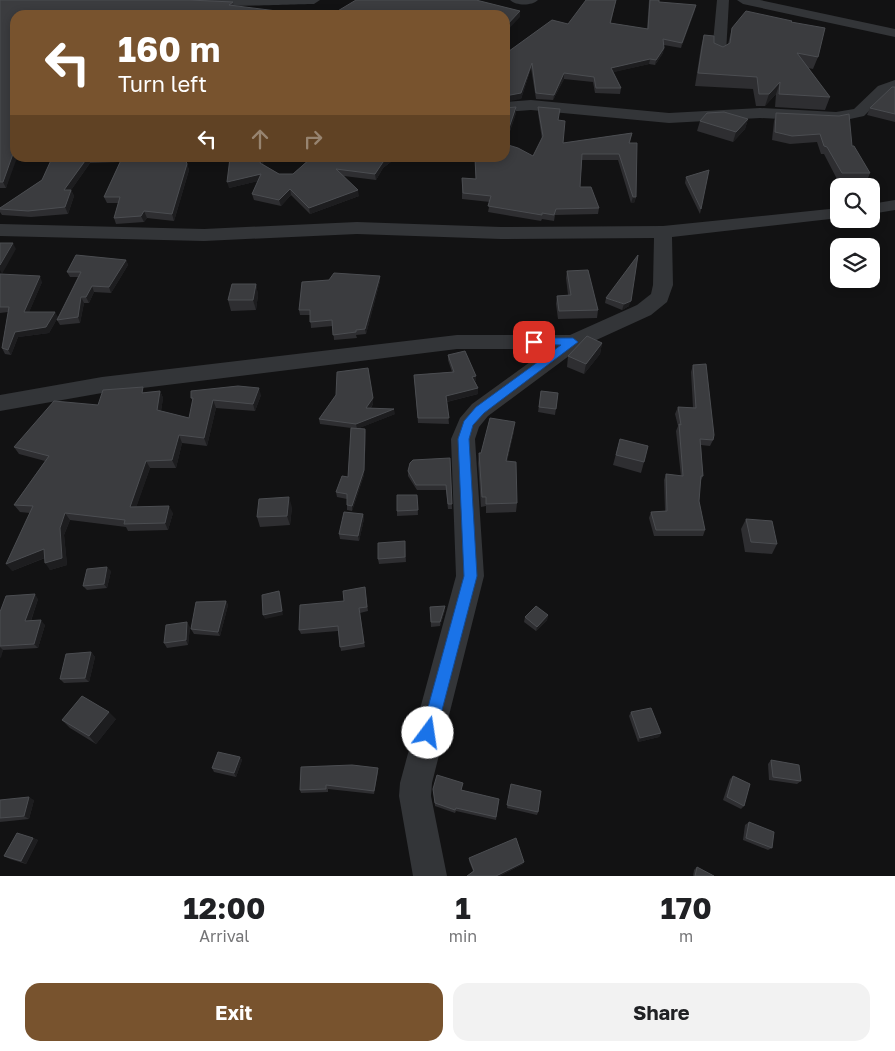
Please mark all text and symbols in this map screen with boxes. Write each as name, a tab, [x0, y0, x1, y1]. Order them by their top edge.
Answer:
text: 160 m	[118, 28, 220, 70]
icon: left	[35, 30, 100, 95]
text: Turn left	[118, 70, 207, 97]
icon: left	[193, 125, 221, 153]
icon: ahead	[246, 125, 274, 153]
icon: right	[299, 125, 327, 153]
map controls	[830, 178, 880, 288]
button: search	[830, 178, 880, 228]
button: layers	[830, 238, 880, 288]
pin	[513, 321, 555, 363]
icon: arrive	[520, 328, 548, 356]
position arrow	[401, 706, 453, 758]
text: 12:00	[183, 890, 266, 926]
text: 1	[455, 890, 471, 926]
text: 170	[660, 890, 712, 926]
text: Arrival	[199, 926, 250, 946]
text: min	[449, 926, 477, 946]
text: m	[679, 926, 693, 946]
button: Exit	[25, 983, 443, 1041]
button: Share	[453, 983, 870, 1041]

